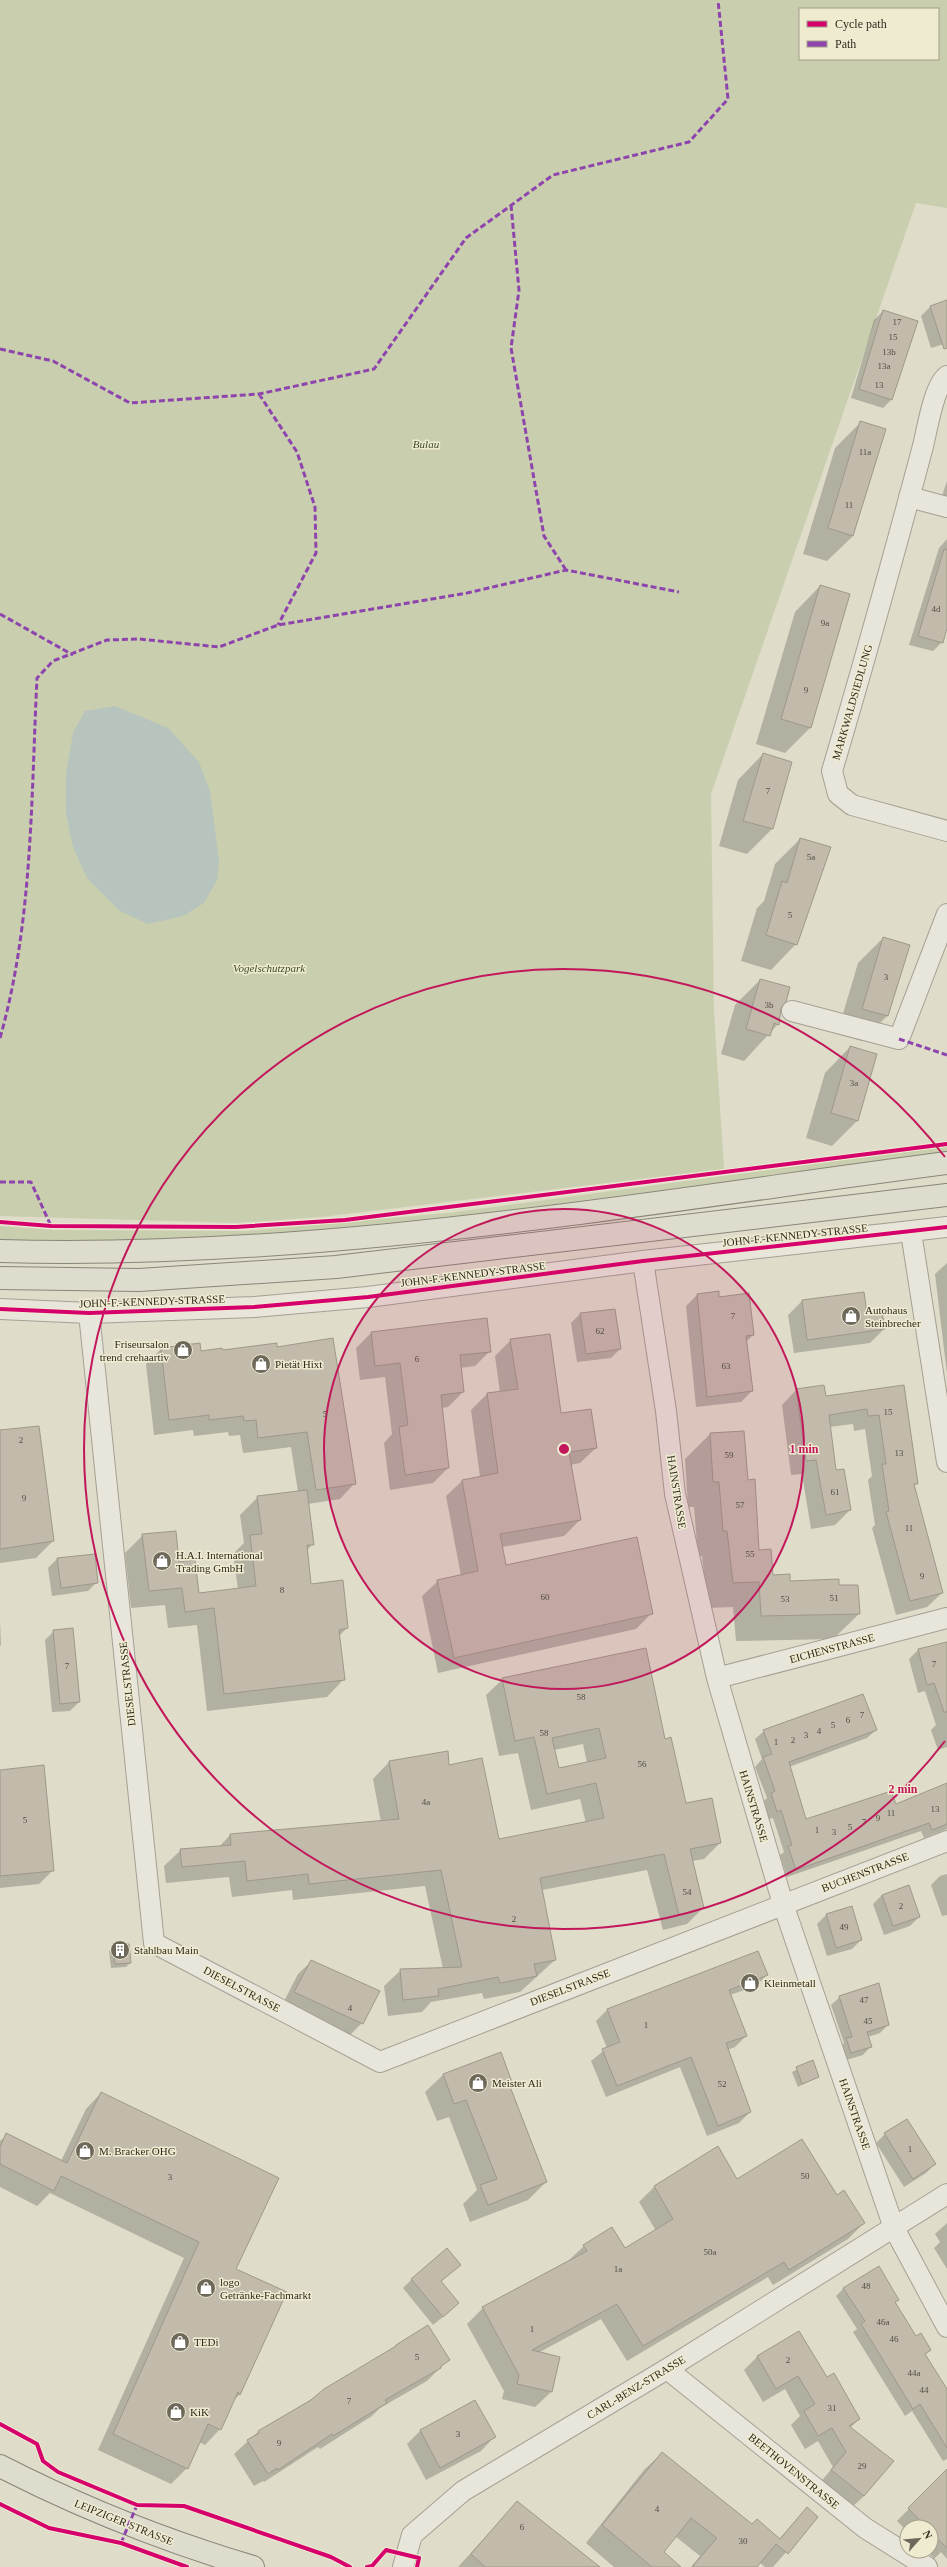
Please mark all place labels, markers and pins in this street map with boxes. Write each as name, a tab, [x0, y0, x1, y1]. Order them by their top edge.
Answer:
place label: Autohaus Steinbrecher	[865, 1304, 921, 1329]
shop icon: Autohaus Steinbrecher	[840, 1305, 862, 1327]
place label: Friseursalon trend crehaartiv	[100, 1338, 169, 1363]
shop icon: Friseursalon trend crehaartiv	[172, 1339, 194, 1361]
shop icon: Pietät Hixt	[250, 1353, 272, 1375]
place label: Pietät Hixt	[275, 1358, 322, 1370]
centre of rings	[557, 1442, 571, 1456]
place label: H.A.I. International Trading GmbH	[176, 1549, 263, 1574]
shop icon: H.A.I. International Trading GmbH	[151, 1550, 173, 1572]
building icon: Stahlbau Main	[109, 1939, 131, 1961]
place label: Stahlbau Main	[134, 1944, 199, 1956]
shop icon: Kleinmetall	[739, 1972, 761, 1994]
place label: Kleinmetall	[764, 1977, 816, 1989]
shop icon: Meister Ali	[467, 2072, 489, 2094]
place label: Meister Ali	[492, 2077, 542, 2089]
shop icon: M. Bracker OHG	[74, 2140, 96, 2162]
place label: M. Bracker OHG	[99, 2145, 176, 2157]
place label: logo Getränke-Fachmarkt	[220, 2276, 311, 2301]
shop icon: logo Getränke-Fachmarkt	[195, 2277, 217, 2299]
shop icon: TEDi	[169, 2331, 191, 2353]
place label: TEDi	[194, 2336, 218, 2348]
shop icon: KiK	[165, 2401, 187, 2423]
place label: KiK	[190, 2406, 209, 2418]

